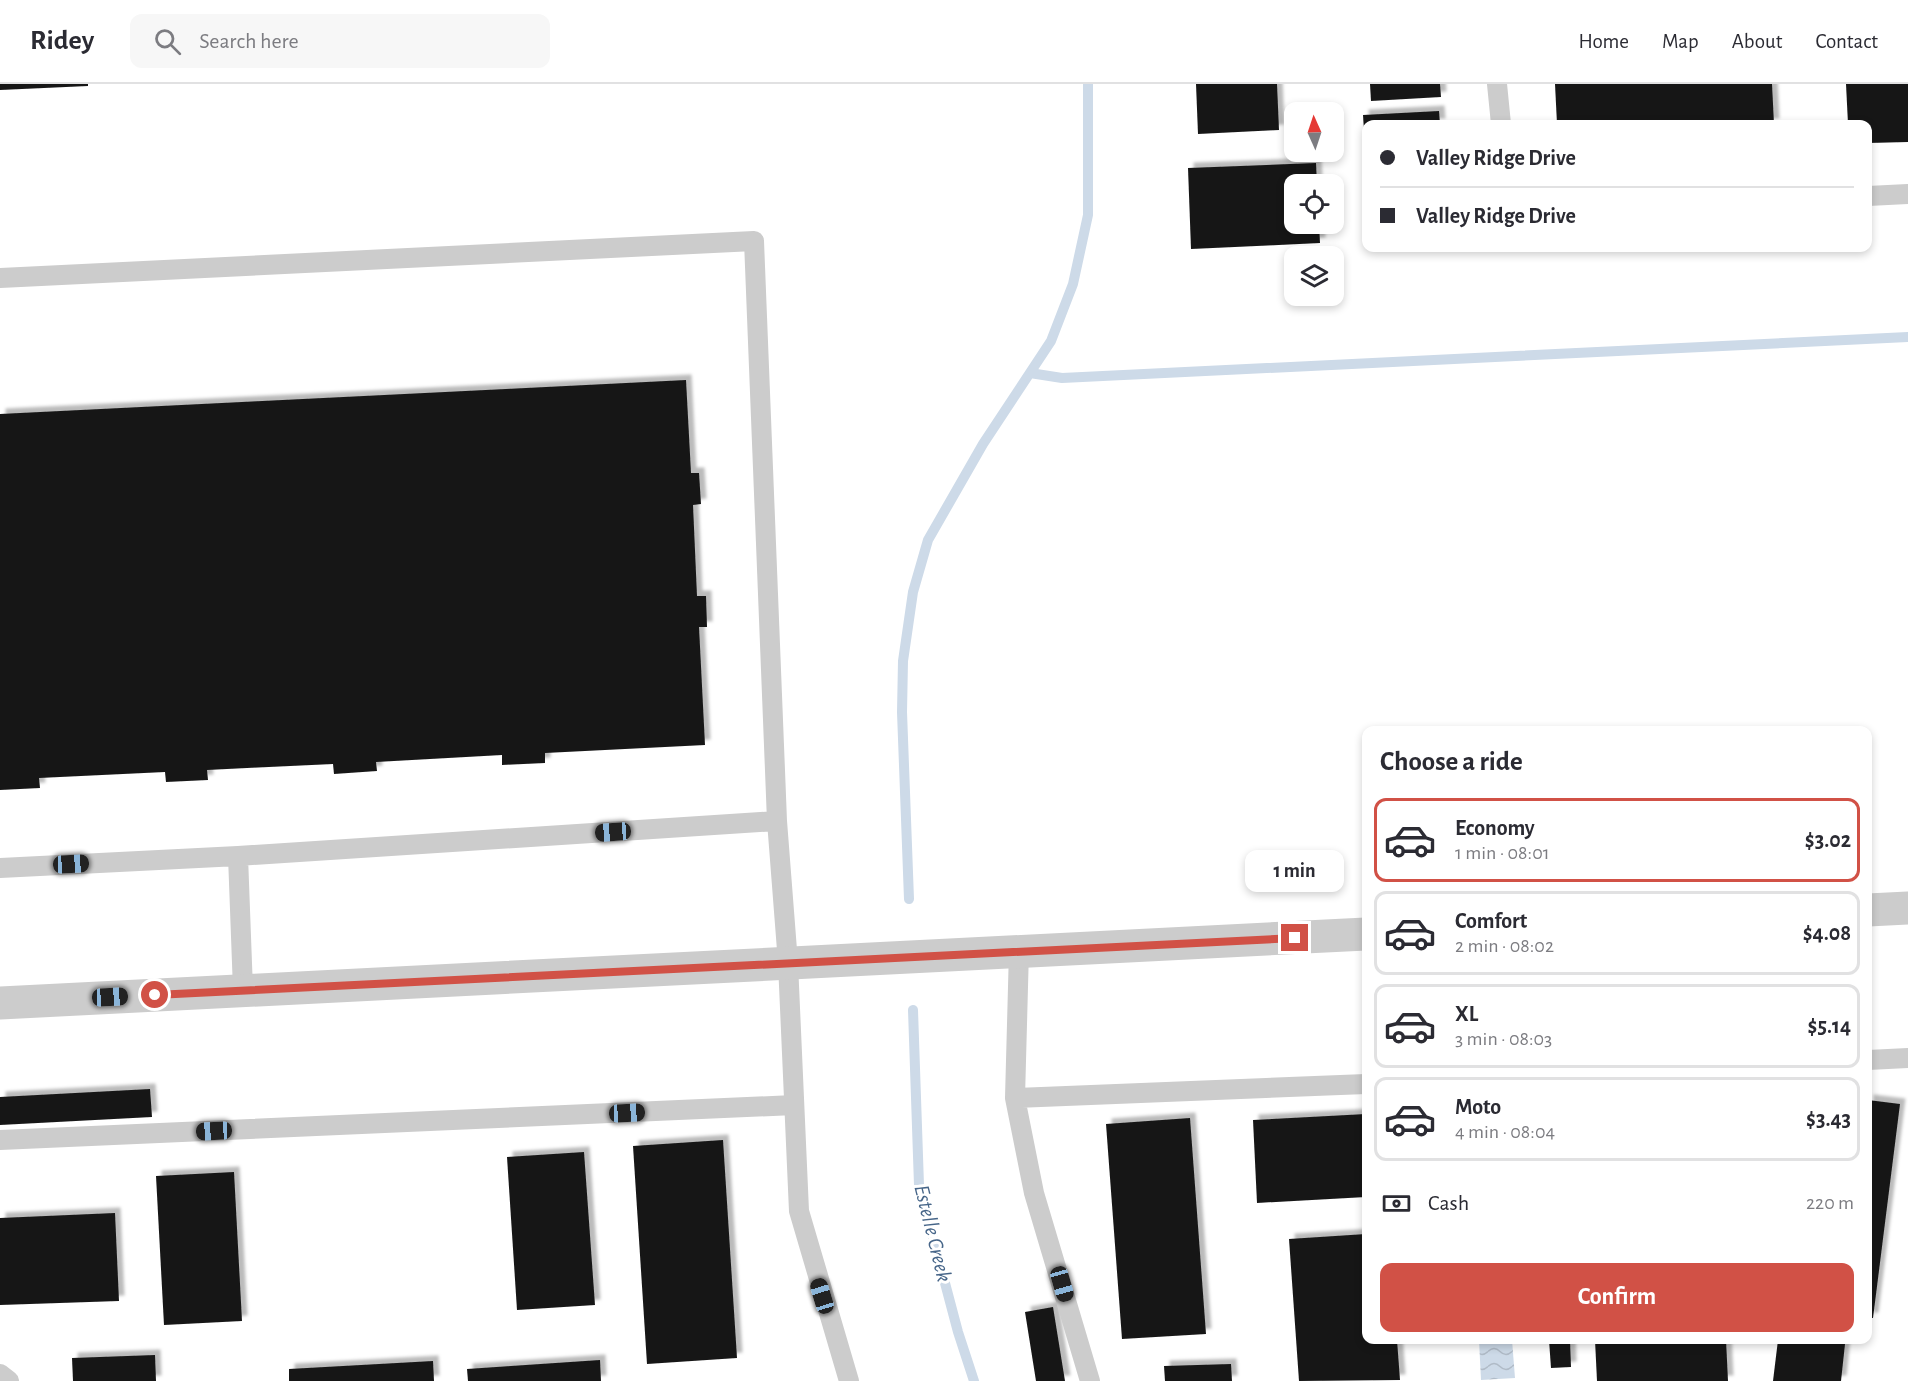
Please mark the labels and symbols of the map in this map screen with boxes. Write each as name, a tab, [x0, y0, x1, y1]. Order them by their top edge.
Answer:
north arrow	[1284, 102, 1344, 162]
car	[594, 822, 632, 842]
callout: 1 min	[1246, 851, 1344, 893]
car	[53, 854, 89, 874]
route end	[1281, 924, 1308, 951]
route start	[141, 981, 168, 1008]
car	[92, 987, 128, 1007]
car	[609, 1103, 645, 1123]
car	[196, 1121, 232, 1141]
water label: Estelle Creek	[910, 1182, 956, 1284]
car	[1048, 1264, 1076, 1304]
car	[808, 1276, 836, 1316]

